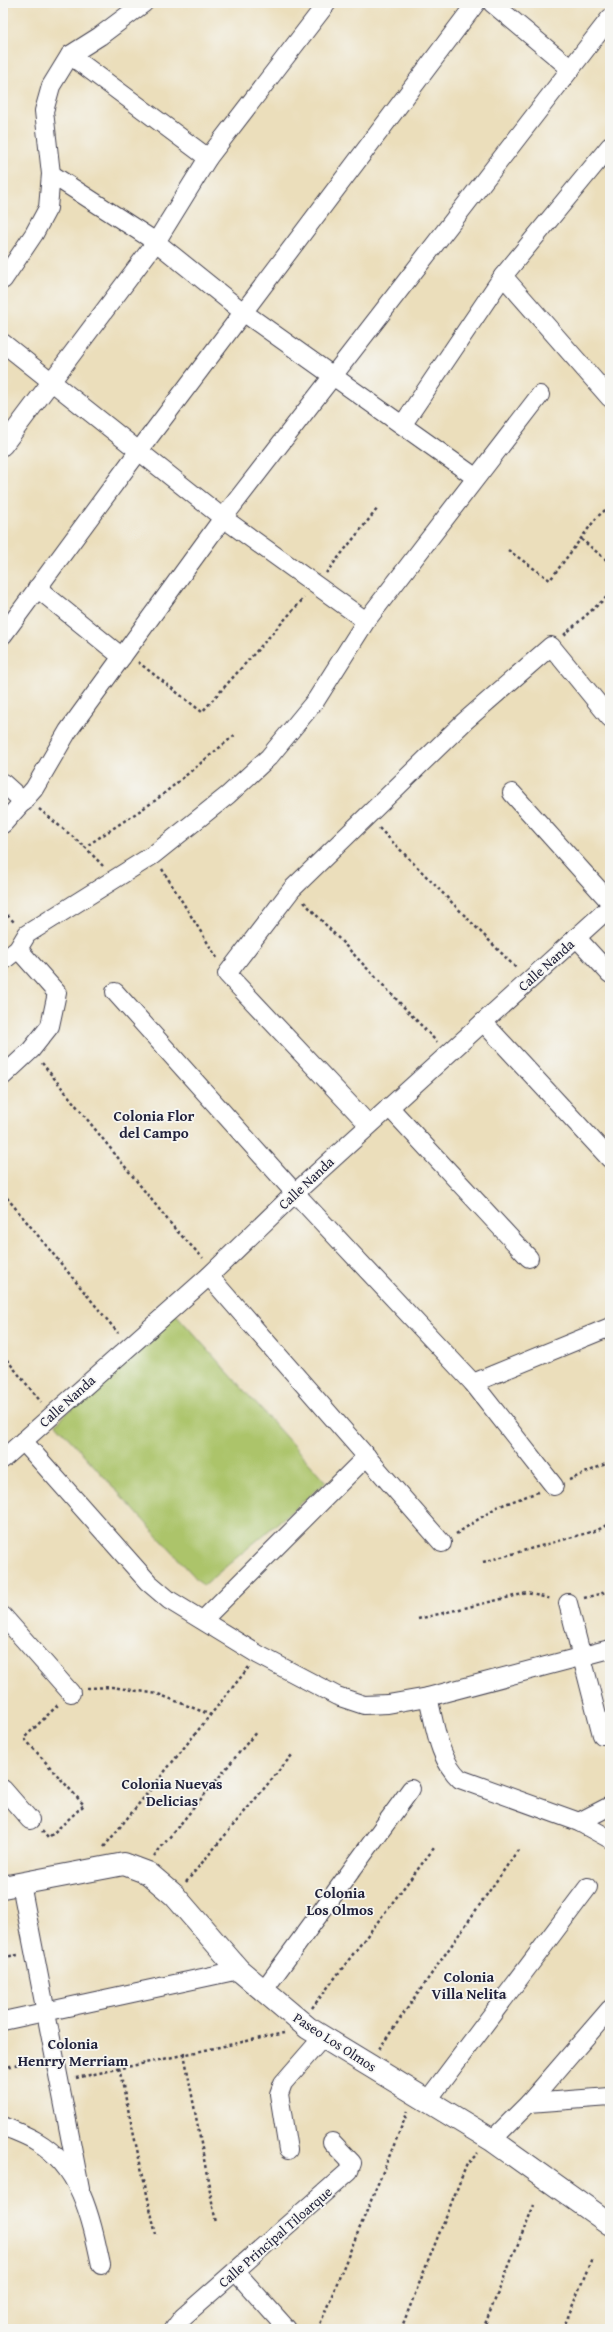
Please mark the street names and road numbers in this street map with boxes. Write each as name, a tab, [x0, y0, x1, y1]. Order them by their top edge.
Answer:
street label: Calle Nanda	[513, 934, 579, 996]
street label: Calle Nanda	[274, 1152, 338, 1214]
street label: Calle Nanda	[34, 1370, 100, 1432]
street label: Paseo Los Olmos	[289, 2008, 381, 2076]
street label: Calle Principal Tiloarque	[214, 2182, 336, 2292]

